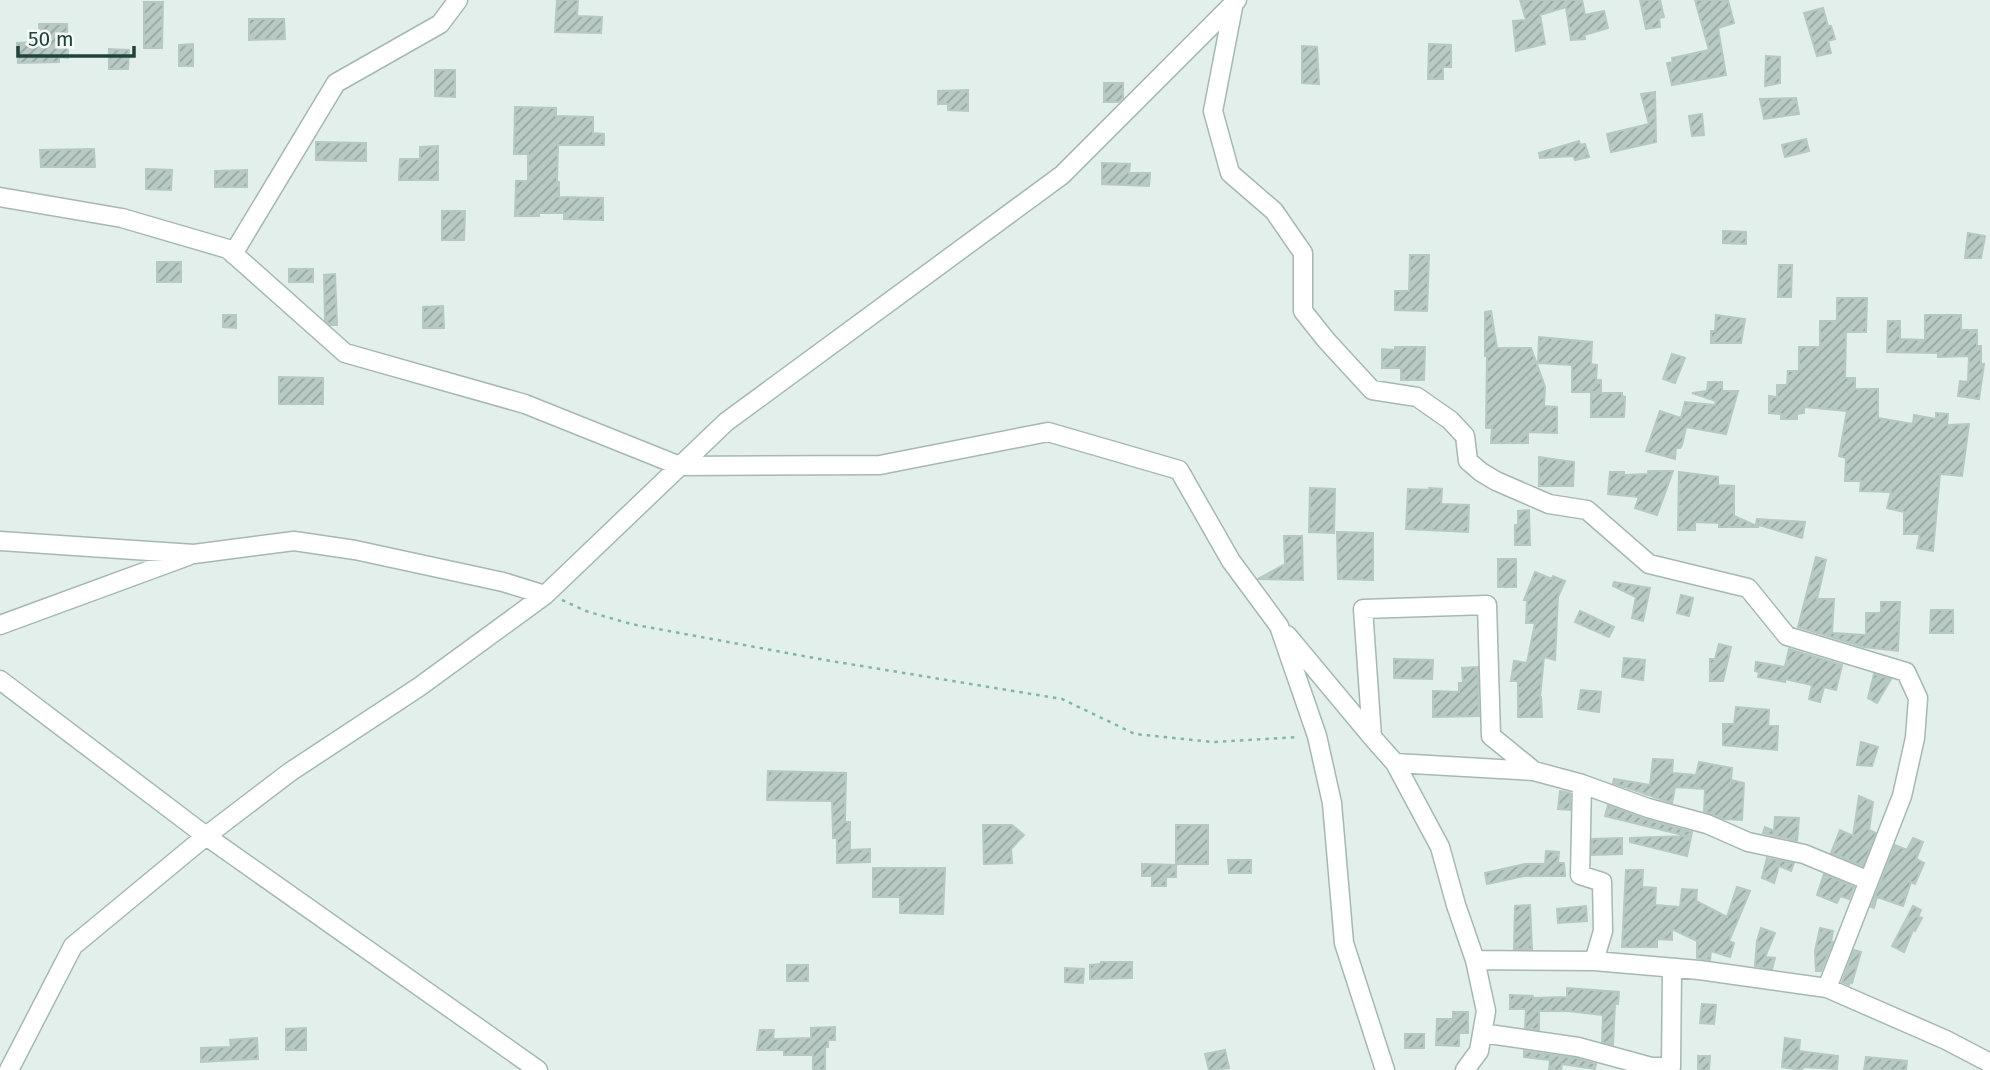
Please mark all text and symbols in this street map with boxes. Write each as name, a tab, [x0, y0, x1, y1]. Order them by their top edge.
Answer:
scale bar	[18, 14, 133, 58]
text: 50 m	[28, 26, 74, 52]

